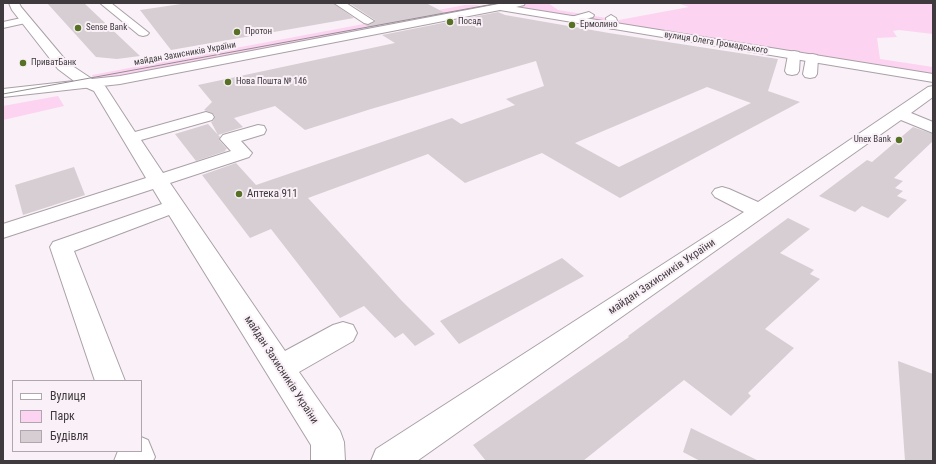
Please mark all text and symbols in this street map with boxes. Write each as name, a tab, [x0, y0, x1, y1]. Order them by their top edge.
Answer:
marker: Посад	[445, 17, 455, 27]
place label: Посад	[458, 17, 481, 27]
marker: Ермолино	[567, 20, 577, 30]
place label: Ермолино	[580, 20, 617, 30]
marker: Sense Bank	[73, 23, 83, 33]
place label: Sense Bank	[86, 23, 127, 33]
marker: Протон	[232, 27, 242, 37]
place label: Протон	[245, 27, 272, 37]
street label: вулиця Олега Громадського	[663, 29, 769, 57]
street label: майдан Захисників України	[133, 40, 237, 68]
marker: ПриватБанк	[18, 58, 28, 68]
place label: ПриватБанк	[31, 58, 76, 68]
marker: Нова Пошта № 146	[223, 77, 233, 87]
place label: Нова Пошта № 146	[236, 77, 307, 87]
place label: Unex Bank	[854, 135, 891, 145]
marker: Unex Bank	[894, 135, 904, 145]
place label: Аптека 911	[247, 187, 298, 201]
marker: Аптека 911	[234, 189, 244, 199]
street label: майдан Захисників України	[606, 236, 718, 318]
street label: майдан Захисників України	[241, 314, 321, 426]
legend	[12, 380, 142, 452]
text: Вулиця	[50, 389, 86, 403]
text: Парк	[50, 409, 75, 423]
text: Будівля	[50, 429, 88, 443]

